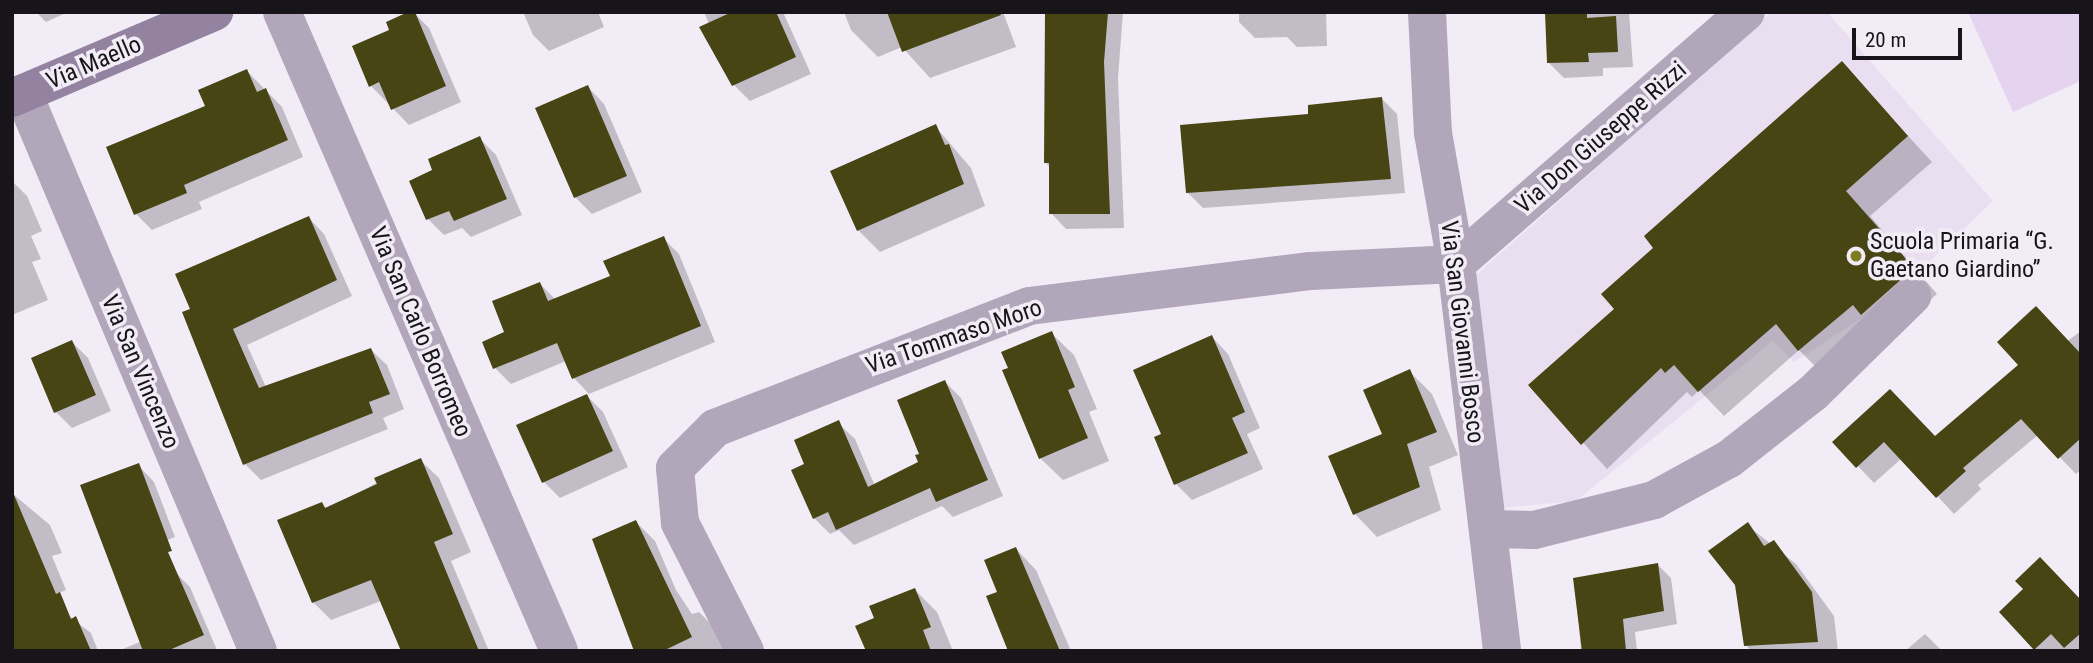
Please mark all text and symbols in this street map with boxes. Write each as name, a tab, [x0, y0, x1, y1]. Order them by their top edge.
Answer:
scale bar	[1855, 14, 1965, 58]
text: 20 m	[1865, 28, 1906, 52]
street label: Via Maello	[42, 30, 146, 96]
street label: Via Don Giuseppe Rizzi	[1509, 56, 1693, 220]
street label: Via San Giovanni Bosco	[1434, 219, 1490, 445]
street label: Via San Carlo Borromeo	[363, 223, 477, 441]
place label: Scuola Primaria “G. Gaetano Giardino”	[1870, 228, 2054, 284]
marker: Scuola Primaria “G. Gaetano Giardino”	[1848, 248, 1864, 264]
street label: Via San Vincenzo	[95, 291, 185, 453]
street label: Via Tommaso Moro	[862, 293, 1046, 381]

